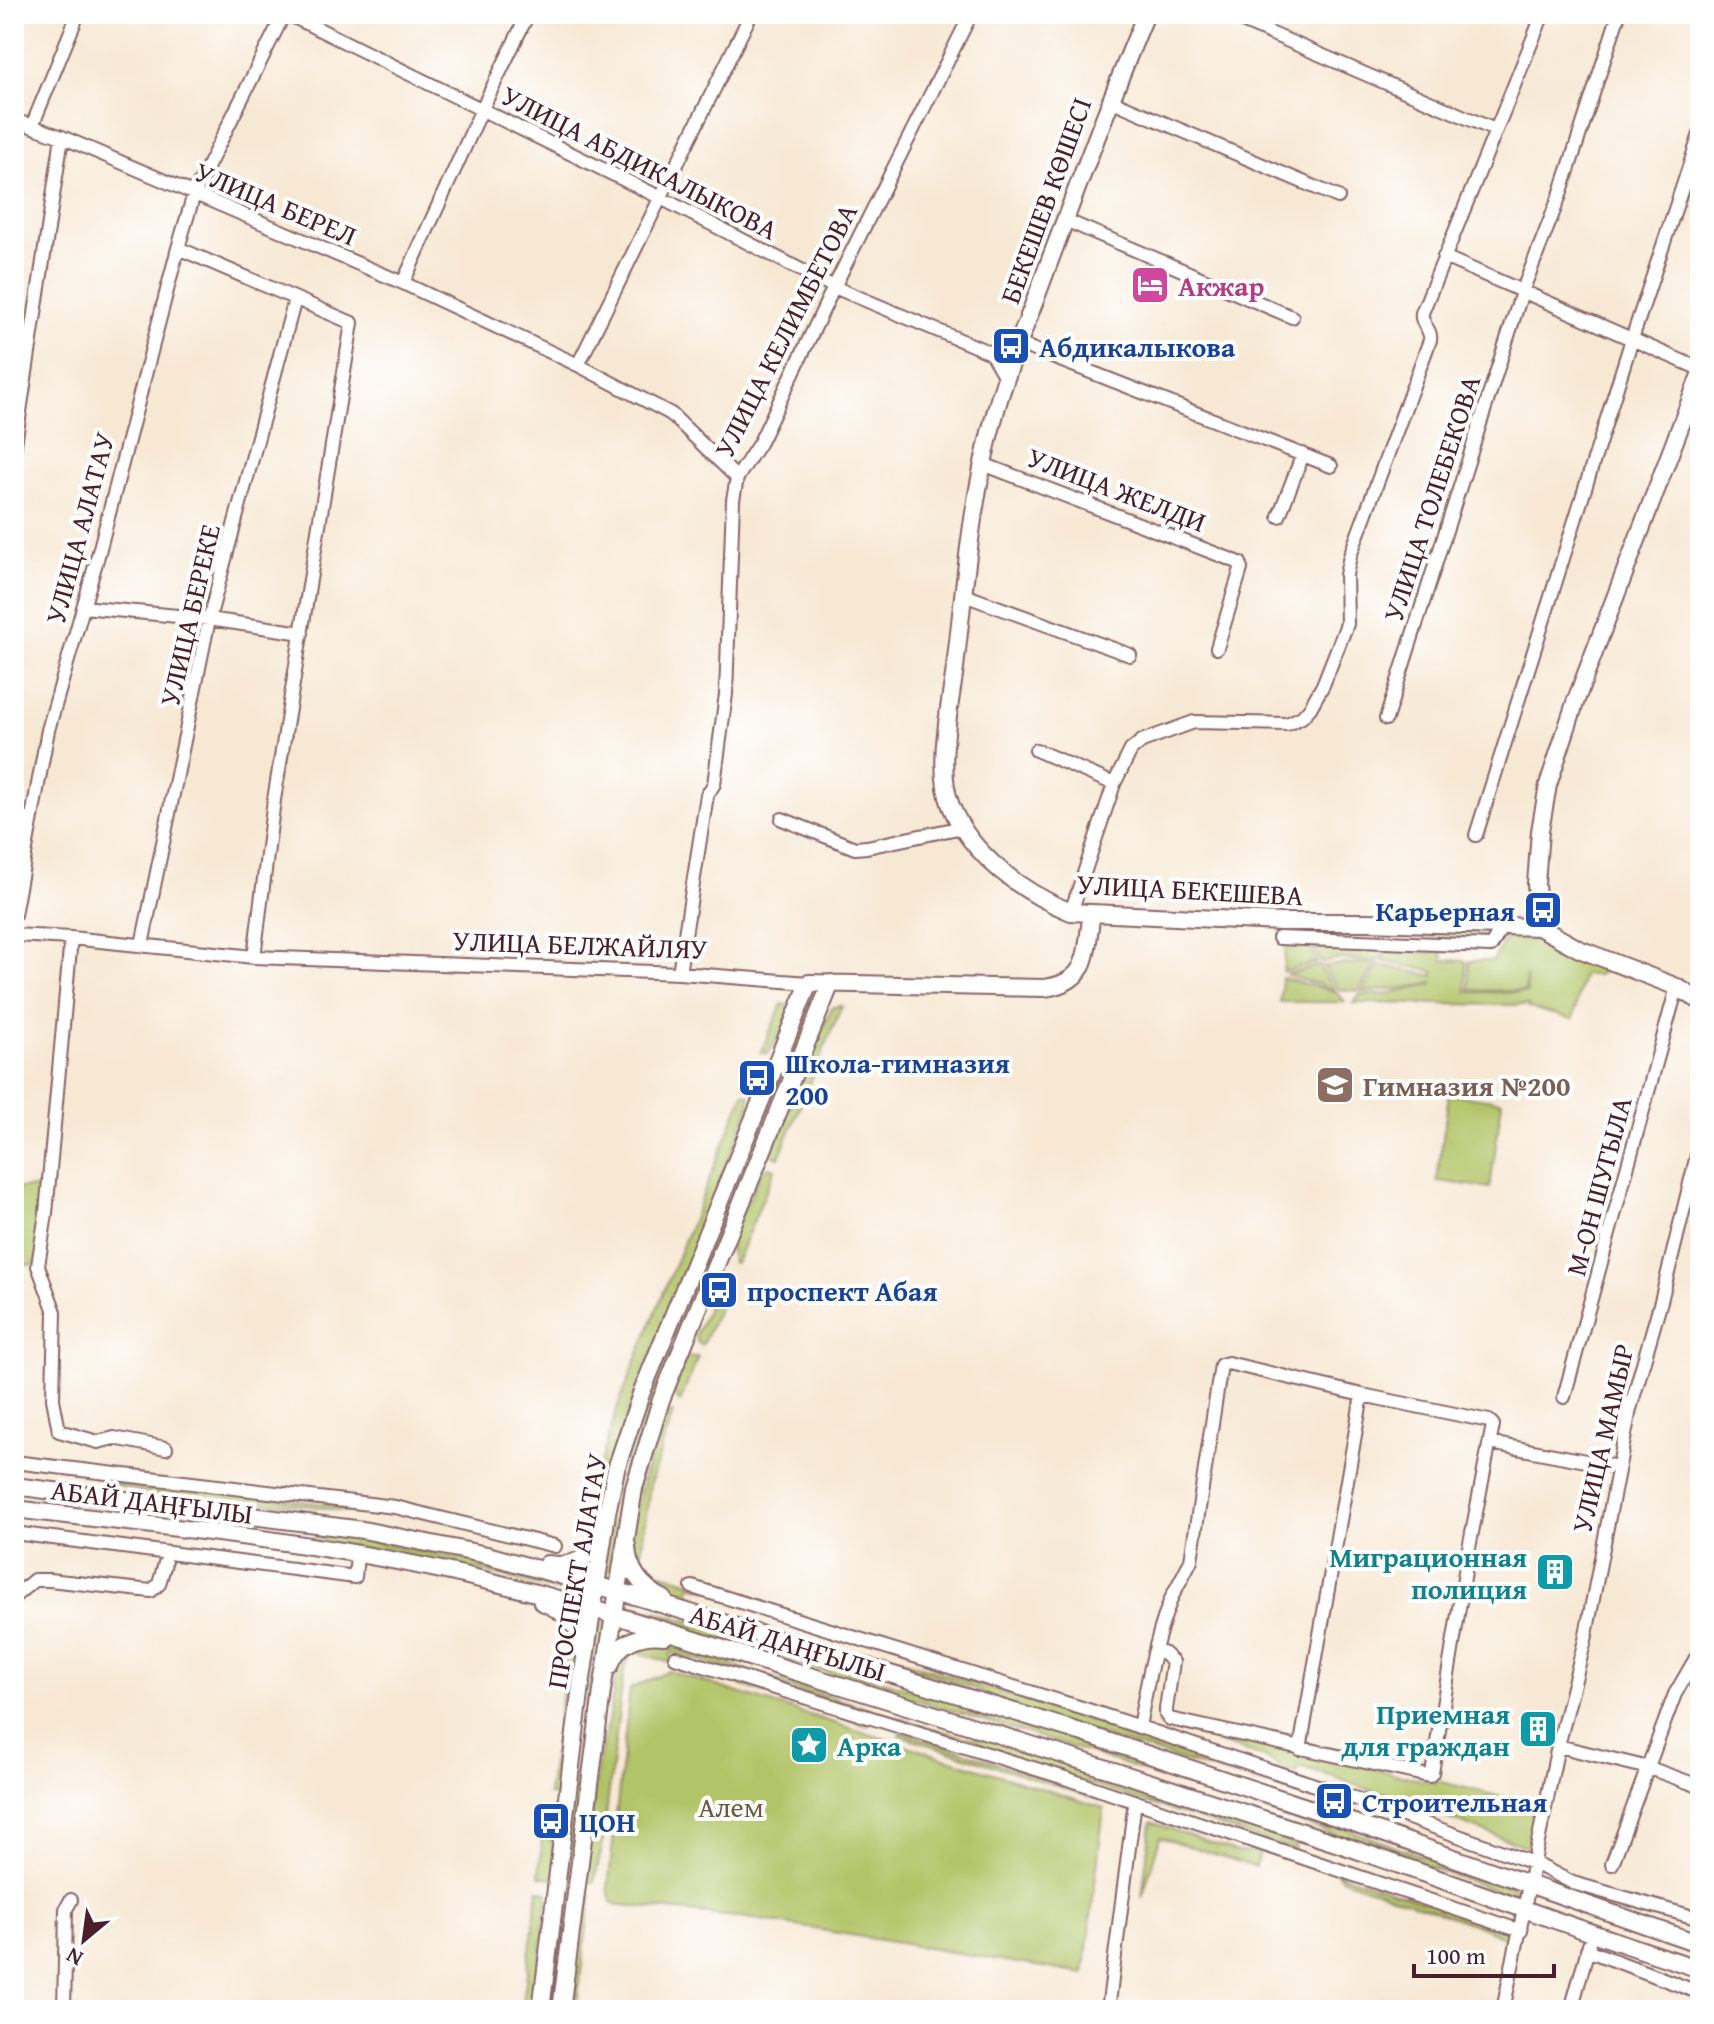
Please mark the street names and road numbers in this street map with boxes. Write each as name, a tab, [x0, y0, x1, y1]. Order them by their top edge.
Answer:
street label: УЛИЦА АБДИКАЛЫКОВА	[495, 74, 785, 250]
street label: БЕКЕШЕВ КӨШЕСІ	[989, 91, 1101, 309]
street label: УЛИЦА БЕРЕЛ	[189, 151, 363, 255]
street label: УЛИЦА КЕЛИМБЕТОВА	[703, 196, 867, 464]
street label: УЛИЦА ТОЛЕБЕКОВА	[1372, 370, 1490, 626]
street label: УЛИЦА АЛАТАУ	[34, 427, 124, 628]
street label: УЛИЦА ЖЕЛДИ	[1022, 436, 1212, 542]
street label: УЛИЦА БЕРЕКЕ	[148, 520, 230, 710]
street label: УЛИЦА БЕКЕШЕВА	[1076, 863, 1304, 915]
street label: УЛИЦА БЕЛЖАЙЛЯУ	[452, 919, 709, 969]
street label: М-ОН ШУГЫЛА	[1554, 1092, 1642, 1280]
street label: УЛИЦА МАМЫР	[1560, 1340, 1644, 1536]
street label: ПРОСПЕКТ АЛАТАУ	[535, 1449, 617, 1692]
street label: АБАЙ ДАҢҒЫЛЫ	[49, 1468, 255, 1534]
street label: АБАЙ ДАҢҒЫЛЫ	[685, 1593, 891, 1691]

